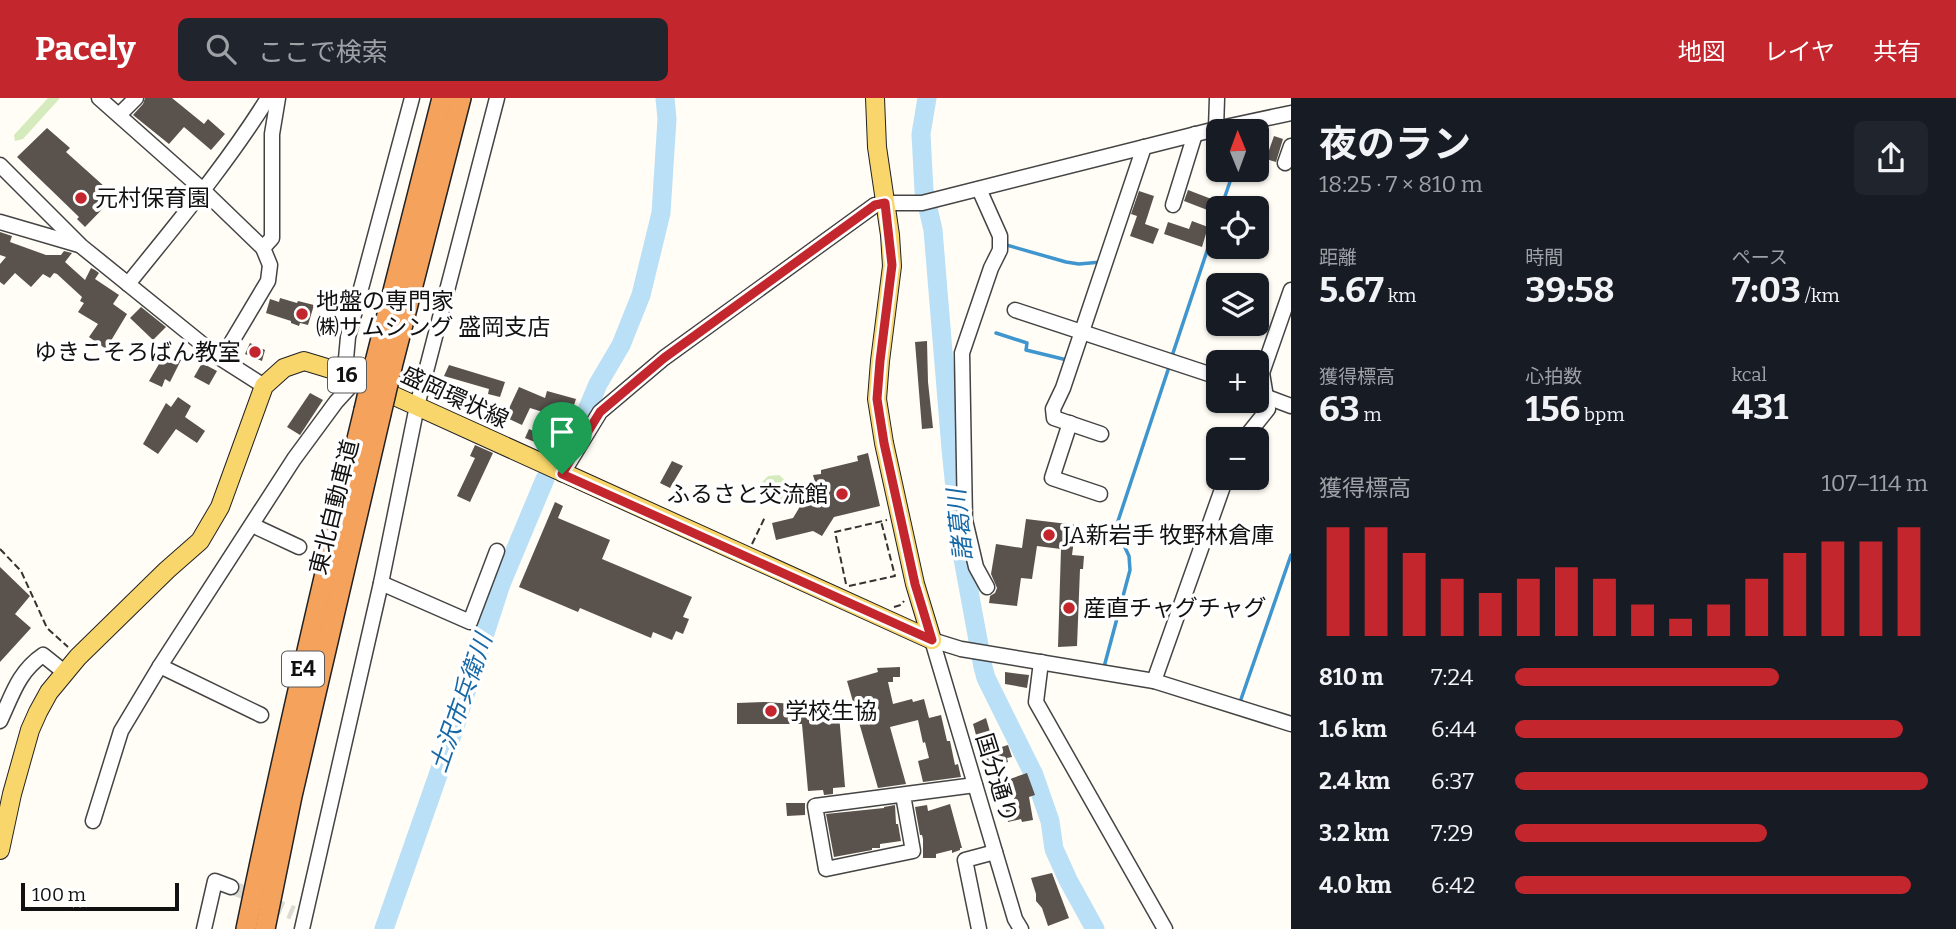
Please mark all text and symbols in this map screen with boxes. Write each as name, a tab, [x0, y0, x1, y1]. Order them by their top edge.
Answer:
search box	[178, 18, 668, 81]
text: Pacely	[35, 29, 136, 69]
icon: search	[202, 30, 240, 68]
text: ここで検索	[258, 37, 388, 68]
text: 地図	[1678, 38, 1726, 66]
text: レイヤ	[1764, 38, 1835, 66]
text: 共有	[1873, 38, 1921, 66]
north arrow	[1206, 119, 1269, 182]
map controls	[1206, 119, 1269, 490]
text: 夜のラン	[1319, 121, 1471, 167]
button: share	[1854, 121, 1928, 195]
text: 18:25 · 7 × 810 m	[1319, 170, 1483, 198]
place label: 元村保育園	[95, 184, 210, 212]
marker: 元村保育園	[73, 190, 89, 206]
button: locate	[1206, 196, 1269, 259]
text: 距離	[1319, 246, 1357, 269]
text: 時間	[1525, 246, 1563, 269]
text: ペース	[1732, 246, 1788, 269]
text: 5.67	[1319, 269, 1384, 311]
text: 39:58	[1525, 269, 1615, 311]
text: 7:03	[1732, 269, 1801, 311]
button: layers	[1206, 273, 1269, 336]
text: km	[1384, 284, 1416, 307]
text: /km	[1801, 284, 1840, 307]
place label: 地盤の専門家 ㈱サムシング 盛岡支店	[316, 287, 550, 341]
marker: 地盤の専門家 ㈱サムシング 盛岡支店	[294, 306, 310, 322]
place label: ゆきこそろばん教室	[34, 338, 241, 366]
marker: ゆきこそろばん教室	[247, 344, 263, 360]
button: +	[1206, 350, 1269, 413]
road number: 16	[328, 358, 366, 392]
street label: 盛岡環状線	[397, 360, 513, 434]
text: kcal	[1732, 363, 1767, 386]
text: 獲得標高	[1319, 365, 1395, 388]
text: 心拍数	[1525, 365, 1582, 388]
text: 431	[1732, 386, 1788, 428]
text: 63	[1319, 388, 1360, 430]
text: 156	[1525, 388, 1580, 430]
pin	[532, 402, 592, 474]
text: m	[1360, 403, 1382, 426]
text: bpm	[1580, 403, 1625, 426]
icon: arrive	[543, 413, 581, 451]
button: −	[1206, 427, 1269, 490]
street label: 東北自動車道	[304, 437, 364, 577]
text: 107–114 m	[1821, 469, 1928, 497]
text: 獲得標高	[1319, 474, 1411, 502]
place label: ふるさと交流館	[667, 480, 828, 508]
water label: 諸葛川	[942, 485, 978, 562]
marker: ふるさと交流館	[834, 486, 850, 502]
place label: JA新岩手 牧野林倉庫	[1062, 521, 1274, 549]
marker: JA新岩手 牧野林倉庫	[1041, 527, 1057, 543]
place label: 産直チャグチャグ	[1083, 594, 1267, 622]
marker: 産直チャグチャグ	[1061, 600, 1077, 616]
water label: 土沢市兵衛川	[424, 628, 499, 776]
road number: E4	[282, 652, 324, 686]
text: 810 m	[1319, 663, 1383, 691]
text: 7:24	[1431, 663, 1473, 691]
place label: 学校生協	[785, 697, 877, 725]
marker: 学校生協	[763, 703, 779, 719]
text: 1.6 km	[1319, 715, 1387, 743]
text: 6:44	[1431, 715, 1476, 743]
street label: 国分通り	[970, 730, 1024, 826]
text: 2.4 km	[1319, 767, 1390, 795]
text: 6:37	[1431, 767, 1474, 795]
text: 3.2 km	[1319, 819, 1389, 847]
text: 7:29	[1431, 819, 1473, 847]
text: 4.0 km	[1319, 871, 1391, 899]
text: 6:42	[1431, 871, 1475, 899]
scale bar	[21, 880, 178, 912]
text: 100 m	[32, 883, 86, 906]

